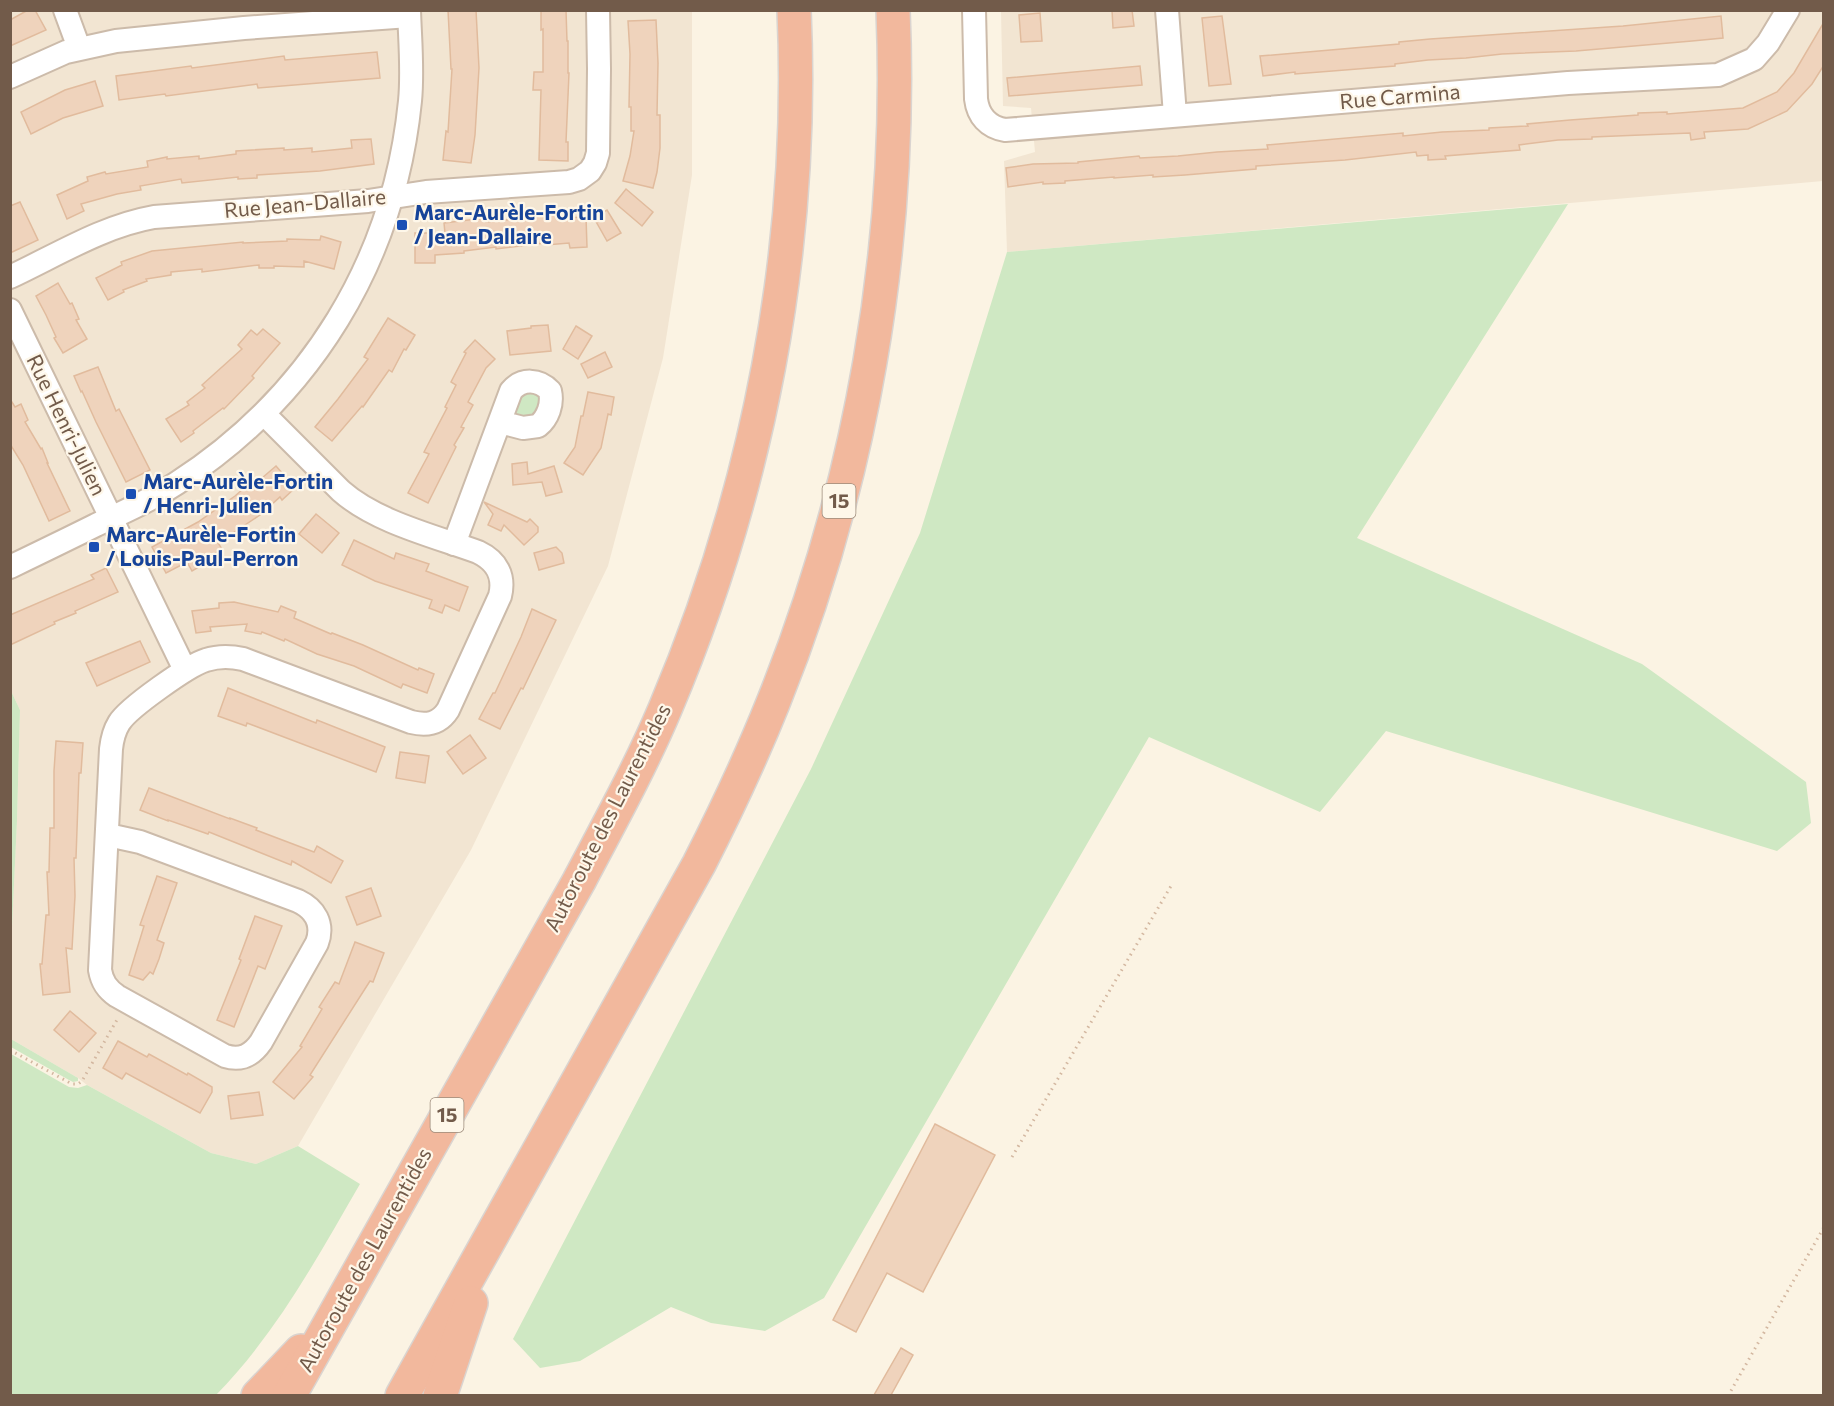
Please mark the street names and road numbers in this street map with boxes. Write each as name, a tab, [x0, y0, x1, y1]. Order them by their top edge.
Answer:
street label: Rue Carmina	[1338, 78, 1461, 113]
street label: Rue Jean-Dallaire	[223, 183, 387, 222]
street label: Rue Henri-Julien	[22, 350, 112, 499]
road number: 15	[822, 484, 856, 518]
street label: Autoroute des Laurentides	[538, 699, 675, 935]
road number: 15	[430, 1098, 464, 1132]
street label: Autoroute des Laurentides	[292, 1143, 436, 1376]

